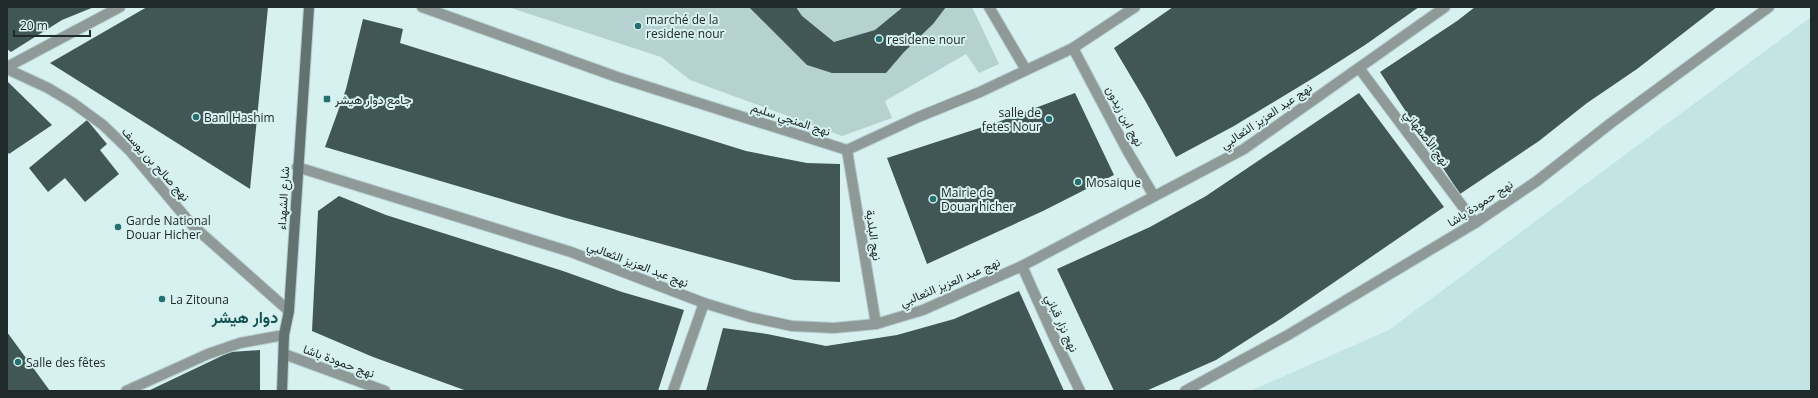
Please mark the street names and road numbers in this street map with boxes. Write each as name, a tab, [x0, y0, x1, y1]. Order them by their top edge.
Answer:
street label: نهج عبد العزيز الثعالبي	[1217, 79, 1316, 155]
street label: نهج ابن زيدون	[1101, 83, 1148, 150]
street label: نهج المنجي سليم	[749, 98, 833, 142]
street label: نهج الأصفهاني	[1399, 106, 1454, 171]
street label: نهج صالح بن يوسف	[117, 123, 194, 205]
street label: شارع الشهداء	[273, 166, 294, 230]
street label: نهج حمودة باشا	[1444, 176, 1517, 231]
street label: نهج البلدية	[861, 208, 886, 262]
street label: نهج عبد العزيز الثعالبي	[584, 237, 691, 293]
street label: نهج عبد العزيز الثعالبي	[897, 253, 1004, 313]
street label: نهج نزار قباني	[1039, 291, 1083, 356]
street label: نهج حمودة باشا	[301, 340, 377, 383]

